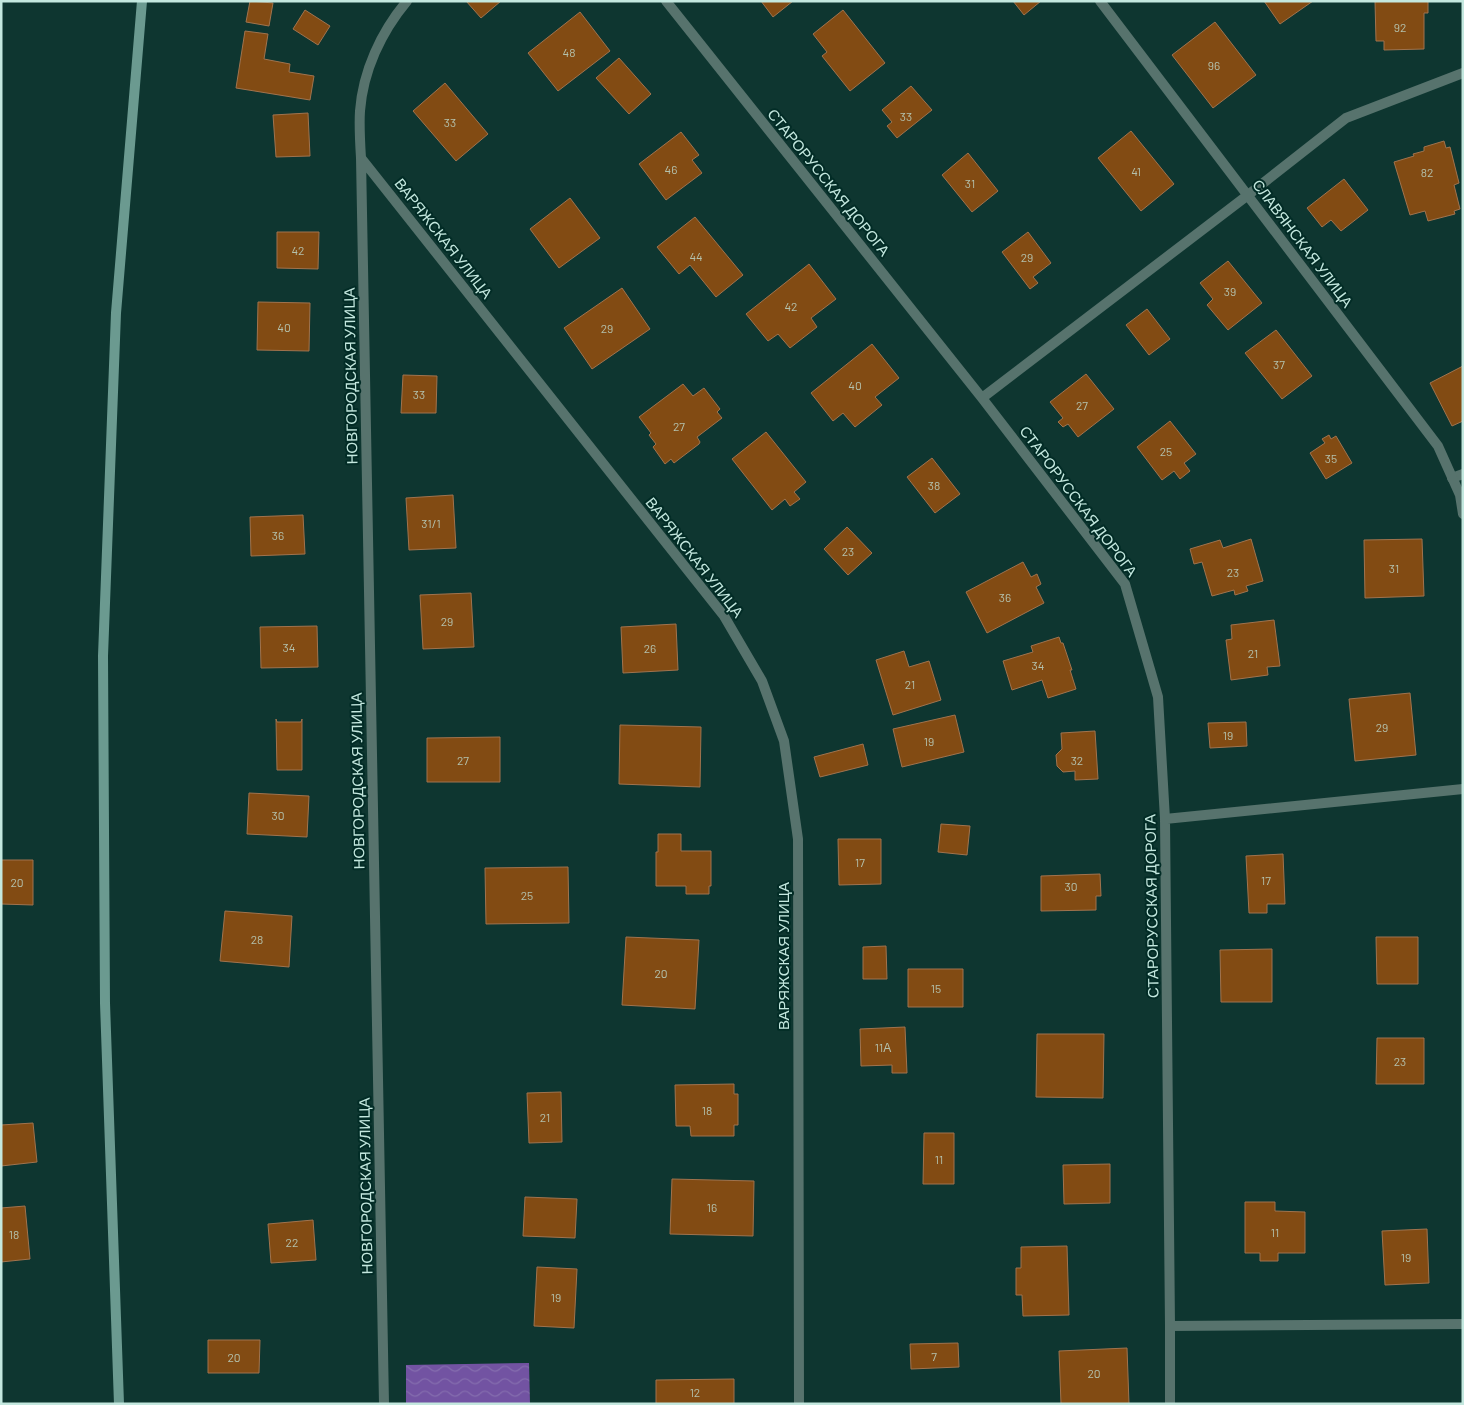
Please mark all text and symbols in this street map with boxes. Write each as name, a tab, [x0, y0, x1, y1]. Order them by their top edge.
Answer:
house number: 92	[1394, 20, 1406, 34]
house number: 48	[563, 45, 575, 59]
house number: 96	[1208, 58, 1220, 72]
street label: СТАРОРУССКАЯ ДОРОГА	[764, 105, 894, 259]
house number: 33	[900, 109, 912, 123]
house number: 33	[444, 115, 456, 129]
house number: 46	[665, 162, 677, 176]
house number: 41	[1131, 164, 1141, 178]
house number: 82	[1421, 165, 1433, 179]
street label: ВАРЯЖСКАЯ УЛИЦА	[391, 174, 497, 302]
street label: СЛАВЯНСКАЯ УЛИЦА	[1249, 175, 1357, 311]
house number: 31	[965, 176, 975, 190]
house number: 42	[291, 243, 305, 257]
house number: 44	[689, 249, 703, 263]
house number: 29	[1021, 250, 1033, 264]
house number: 39	[1224, 284, 1236, 298]
street label: НОВГОРОДСКАЯ УЛИЦА	[339, 287, 361, 465]
house number: 42	[784, 299, 798, 313]
house number: 40	[277, 320, 291, 334]
house number: 29	[601, 321, 613, 335]
house number: 37	[1273, 357, 1285, 371]
house number: 40	[848, 378, 862, 392]
house number: 33	[413, 387, 425, 401]
house number: 27	[1076, 398, 1088, 412]
house number: 27	[673, 419, 685, 433]
street label: СТАРОРУССКАЯ ДОРОГА	[1016, 422, 1142, 580]
house number: 25	[1160, 444, 1172, 458]
house number: 35	[1325, 451, 1337, 465]
house number: 38	[928, 478, 940, 492]
street label: ВАРЯЖСКАЯ УЛИЦА	[642, 493, 748, 621]
house number: 31/1	[421, 516, 441, 530]
house number: 36	[272, 528, 284, 542]
house number: 23	[842, 544, 854, 558]
house number: 31	[1389, 561, 1399, 575]
house number: 23	[1227, 565, 1239, 579]
house number: 36	[999, 590, 1011, 604]
house number: 29	[441, 614, 453, 628]
house number: 34	[283, 640, 295, 654]
house number: 26	[644, 641, 656, 655]
house number: 21	[1248, 646, 1258, 660]
house number: 34	[1032, 658, 1044, 672]
house number: 21	[905, 677, 915, 691]
street label: НОВГОРОДСКАЯ УЛИЦА	[346, 692, 368, 870]
house number: 29	[1376, 720, 1388, 734]
house number: 19	[1223, 728, 1233, 742]
house number: 19	[924, 734, 934, 748]
house number: 27	[457, 753, 469, 767]
house number: 32	[1071, 753, 1083, 767]
house number: 30	[272, 808, 284, 822]
street label: СТАРОРУССКАЯ ДОРОГА	[1140, 814, 1162, 998]
house number: 17	[855, 855, 865, 869]
house number: 17	[1261, 873, 1271, 887]
house number: 20	[10, 875, 24, 889]
house number: 30	[1065, 879, 1077, 893]
street label: ВАРЯЖСКАЯ УЛИЦА	[774, 882, 792, 1030]
house number: 25	[521, 888, 533, 902]
house number: 28	[251, 932, 263, 946]
house number: 20	[654, 966, 668, 980]
house number: 15	[931, 981, 941, 995]
house number: 11А	[875, 1040, 891, 1054]
house number: 23	[1394, 1054, 1406, 1068]
street label: НОВГОРОДСКАЯ УЛИЦА	[354, 1097, 376, 1275]
house number: 18	[702, 1103, 712, 1117]
house number: 21	[540, 1110, 550, 1124]
house number: 11	[935, 1152, 943, 1166]
house number: 16	[707, 1200, 717, 1214]
house number: 11	[1271, 1225, 1279, 1239]
house number: 18	[9, 1227, 19, 1241]
house number: 22	[286, 1235, 298, 1249]
house number: 19	[1401, 1250, 1411, 1264]
house number: 19	[551, 1290, 561, 1304]
house number: 7	[931, 1349, 937, 1363]
house number: 20	[227, 1350, 241, 1364]
house number: 20	[1087, 1366, 1101, 1380]
house number: 12	[690, 1385, 700, 1399]

